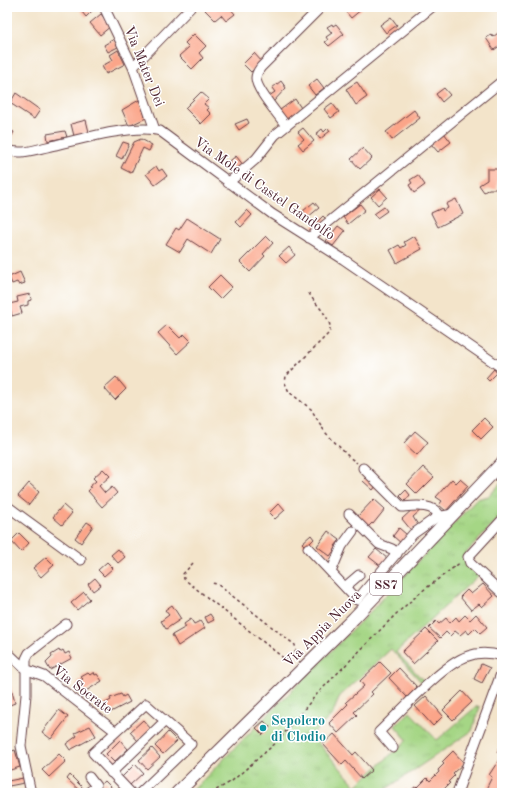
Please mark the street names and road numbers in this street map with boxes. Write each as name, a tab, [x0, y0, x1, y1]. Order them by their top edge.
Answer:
street label: Via Mater Dei	[122, 24, 167, 109]
street label: Via Mole di Castel Gandolfo	[192, 135, 337, 243]
road number: SS7	[370, 573, 402, 595]
street label: Via Appia Nuova	[281, 587, 364, 670]
street label: Via Socrate	[50, 663, 115, 717]

